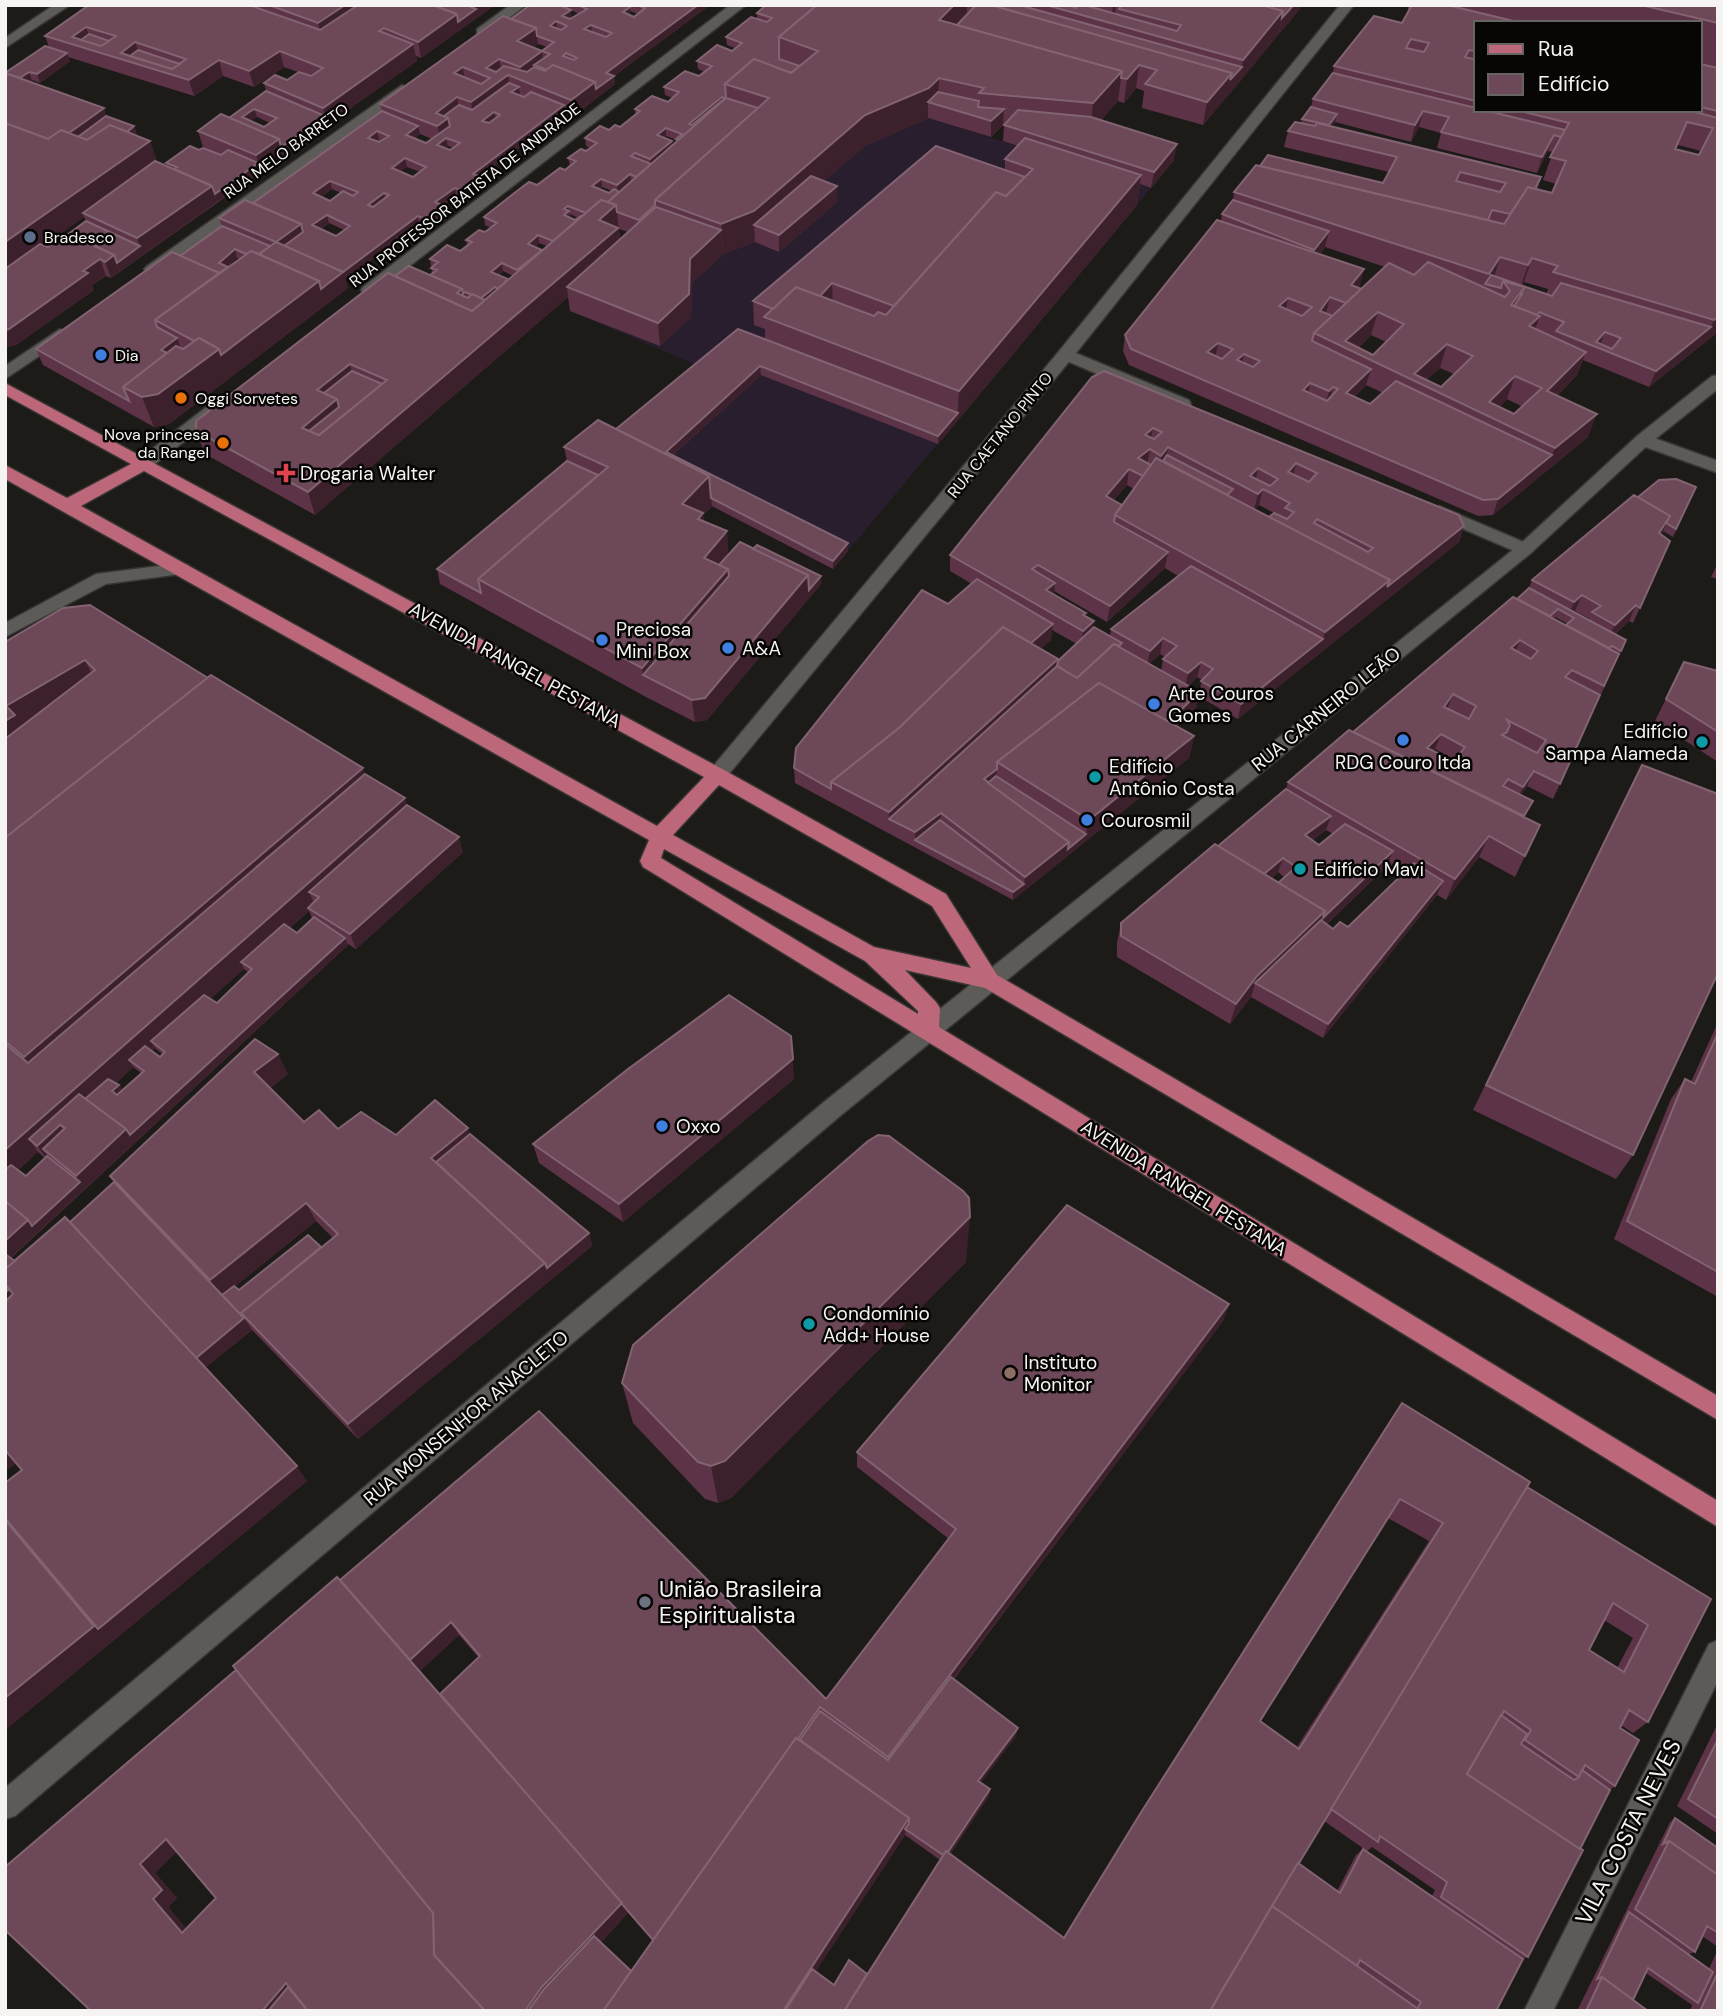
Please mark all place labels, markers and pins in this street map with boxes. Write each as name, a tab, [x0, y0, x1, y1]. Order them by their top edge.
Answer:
place label: Bradesco	[44, 227, 114, 248]
marker: Bradesco	[22, 229, 38, 245]
place label: Dia	[115, 345, 139, 366]
marker: Dia	[93, 347, 109, 363]
place label: Oggi Sorvetes	[195, 388, 298, 409]
marker: Oggi Sorvetes	[173, 390, 189, 406]
place label: Nova princesa da Rangel	[104, 424, 209, 463]
marker: Nova princesa da Rangel	[215, 435, 231, 451]
place label: Drogaria Walter	[300, 461, 436, 486]
marker: Drogaria Walter	[278, 465, 294, 481]
place label: Preciosa Mini Box	[616, 617, 691, 664]
marker: Preciosa Mini Box	[594, 632, 610, 648]
place label: A&A	[742, 636, 782, 661]
marker: A&A	[720, 640, 736, 656]
place label: Arte Couros Gomes	[1168, 681, 1274, 728]
marker: Arte Couros Gomes	[1146, 696, 1162, 712]
place label: Edifício Sampa Alameda	[1545, 719, 1688, 766]
marker: RDG Couro ltda	[1395, 732, 1411, 748]
marker: Edifício Sampa Alameda	[1694, 734, 1710, 750]
place label: RDG Couro ltda	[1335, 750, 1471, 775]
place label: Edifício Antônio Costa	[1109, 754, 1235, 801]
marker: Edifício Antônio Costa	[1087, 769, 1103, 785]
place label: Courosmil	[1101, 808, 1190, 833]
marker: Courosmil	[1079, 812, 1095, 828]
place label: Edifício Mavi	[1314, 857, 1424, 882]
marker: Edifício Mavi	[1292, 861, 1308, 877]
place label: Oxxo	[676, 1114, 720, 1139]
marker: Oxxo	[654, 1118, 670, 1134]
place label: Condomínio Add+ House	[823, 1301, 930, 1348]
marker: Condomínio Add+ House	[801, 1316, 817, 1332]
place label: Instituto Monitor	[1024, 1350, 1097, 1397]
marker: Instituto Monitor	[1002, 1365, 1018, 1381]
place label: União Brasileira Espiritualista	[659, 1574, 822, 1630]
marker: União Brasileira Espiritualista	[637, 1594, 653, 1610]

